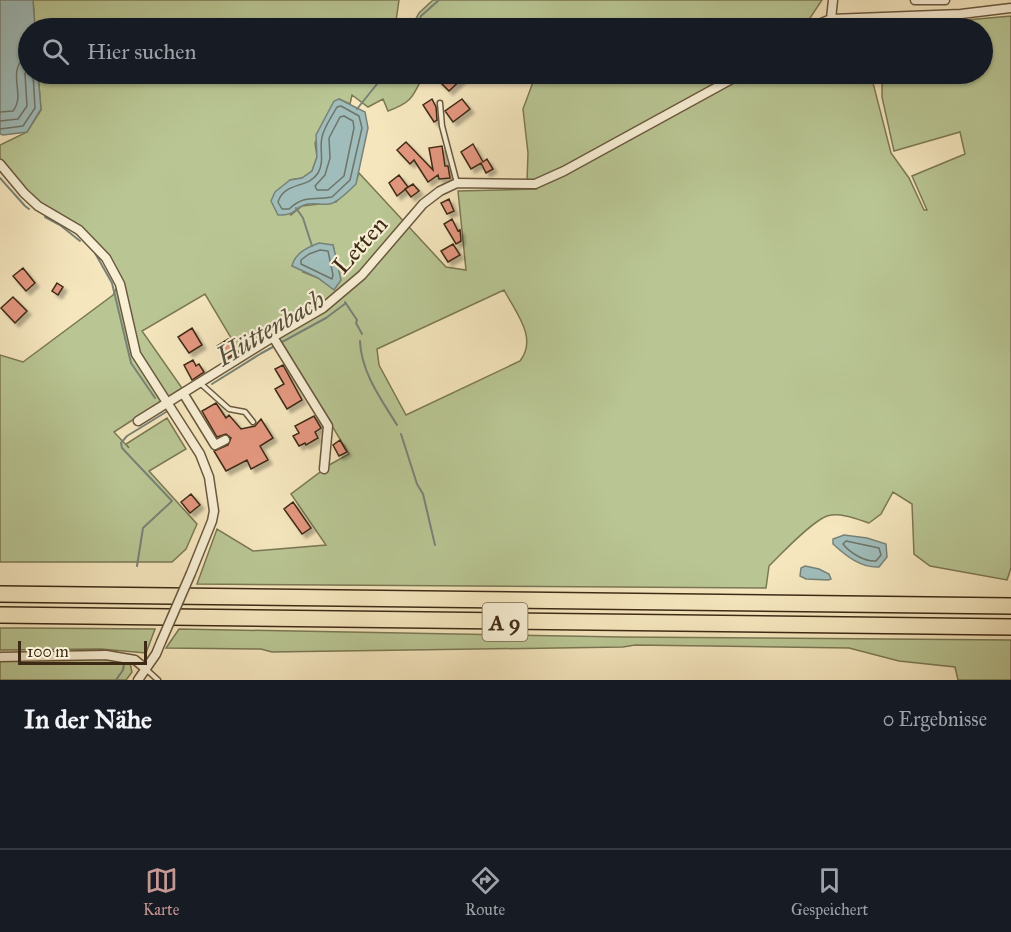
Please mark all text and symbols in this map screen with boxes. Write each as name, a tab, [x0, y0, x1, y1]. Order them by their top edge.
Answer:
search box	[18, 18, 993, 84]
icon: search	[39, 35, 72, 68]
text: Hier suchen	[87, 38, 196, 65]
street label: Letten	[326, 210, 394, 280]
water label: Hüttenbach	[209, 283, 330, 373]
road number: A 9	[482, 603, 528, 641]
scale bar	[18, 638, 147, 666]
text: 100 m	[27, 642, 69, 661]
text: In der Nähe	[24, 703, 152, 735]
text: 0 Ergebnisse	[883, 707, 987, 731]
tab: Karte	[143, 864, 179, 919]
tab: Route	[465, 864, 505, 919]
tab: Gespeichert	[791, 864, 868, 919]

